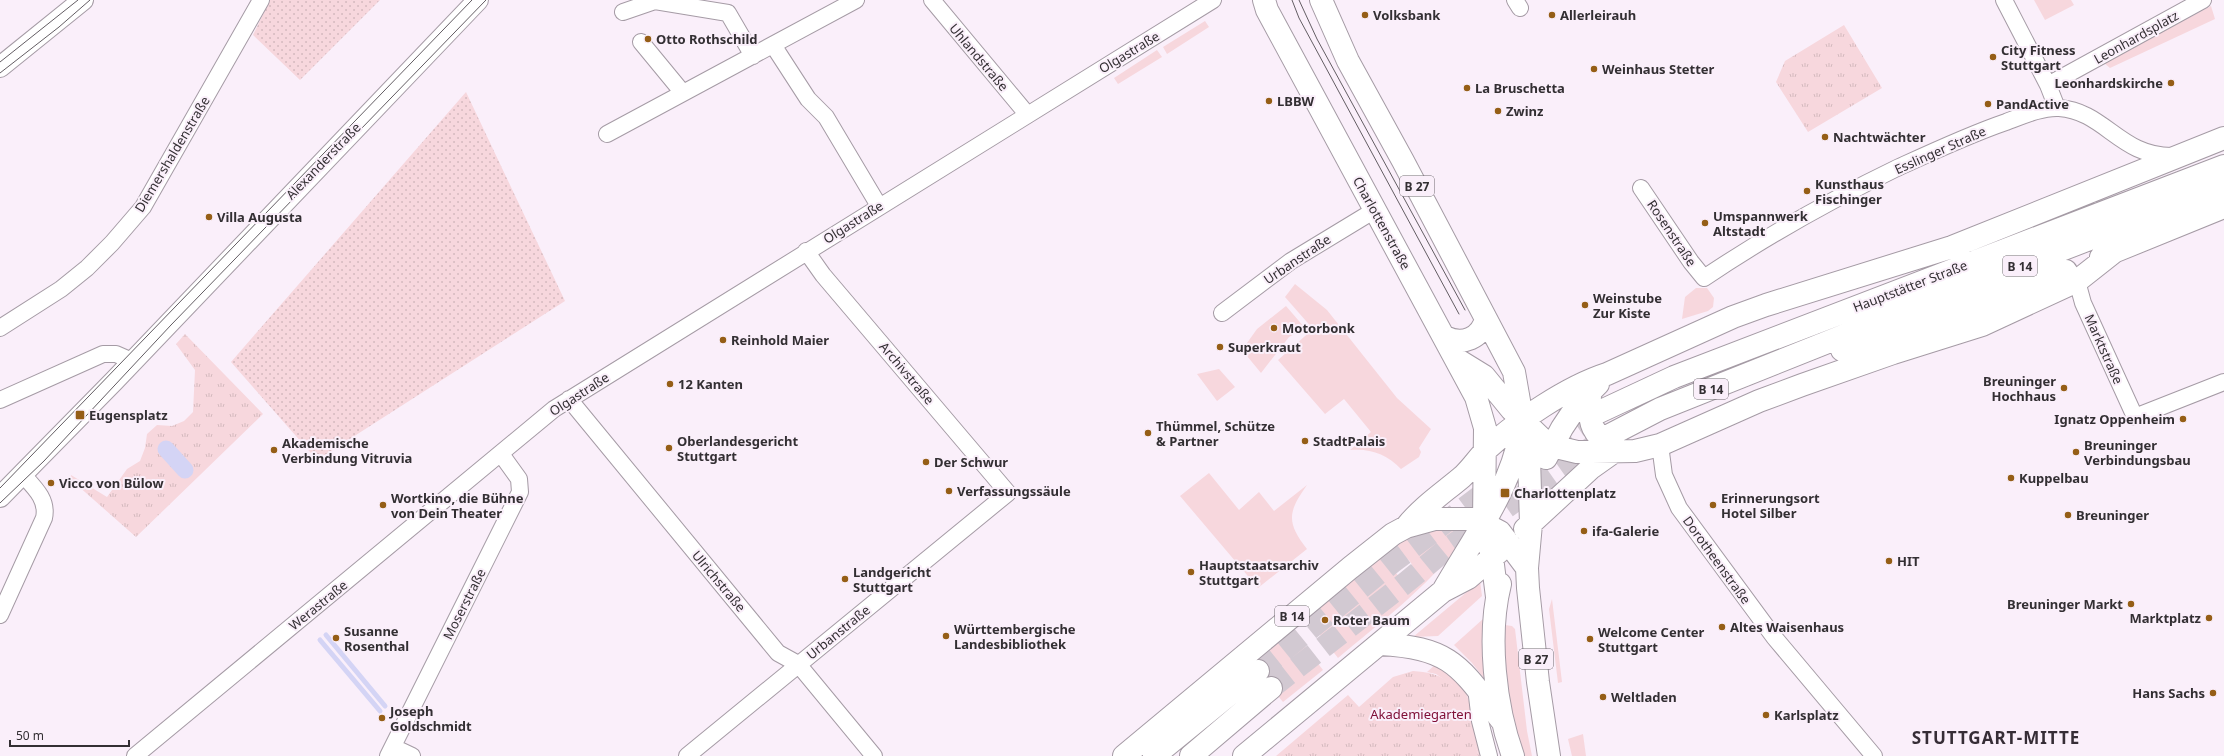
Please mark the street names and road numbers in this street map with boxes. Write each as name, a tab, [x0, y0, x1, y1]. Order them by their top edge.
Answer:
street label: Leonhardsplatz	[2090, 6, 2182, 68]
street label: Uhlandstraße	[945, 19, 1013, 95]
street label: Olgastraße	[1095, 27, 1163, 77]
street label: Diemershaldenstraße	[130, 93, 214, 215]
street label: Alexanderstraße	[282, 119, 364, 203]
street label: Esslinger Straße	[1891, 122, 1989, 178]
street label: Charlottenstraße	[1349, 173, 1415, 273]
road number: B 27	[1400, 176, 1434, 196]
street label: Olgastraße	[820, 196, 886, 248]
street label: Rosenstraße	[1643, 196, 1701, 270]
street label: Urbanstraße	[1260, 230, 1334, 288]
street label: Hauptstätter Straße	[1850, 256, 1970, 316]
road number: B 14	[2003, 256, 2037, 276]
street label: Marktstraße	[2081, 311, 2127, 387]
street label: Archivstraße	[876, 338, 938, 408]
street label: Olgastraße	[546, 368, 612, 420]
road number: B 14	[1694, 379, 1728, 399]
street label: Dorotheenstraße	[1679, 512, 1755, 608]
street label: Ulrichstraße	[688, 547, 750, 615]
street label: Moserstraße	[438, 565, 490, 643]
street label: Werastraße	[285, 576, 351, 634]
street label: Urbanstraße	[802, 601, 874, 663]
road number: B 14	[1275, 606, 1309, 626]
road number: B 27	[1519, 649, 1553, 669]

